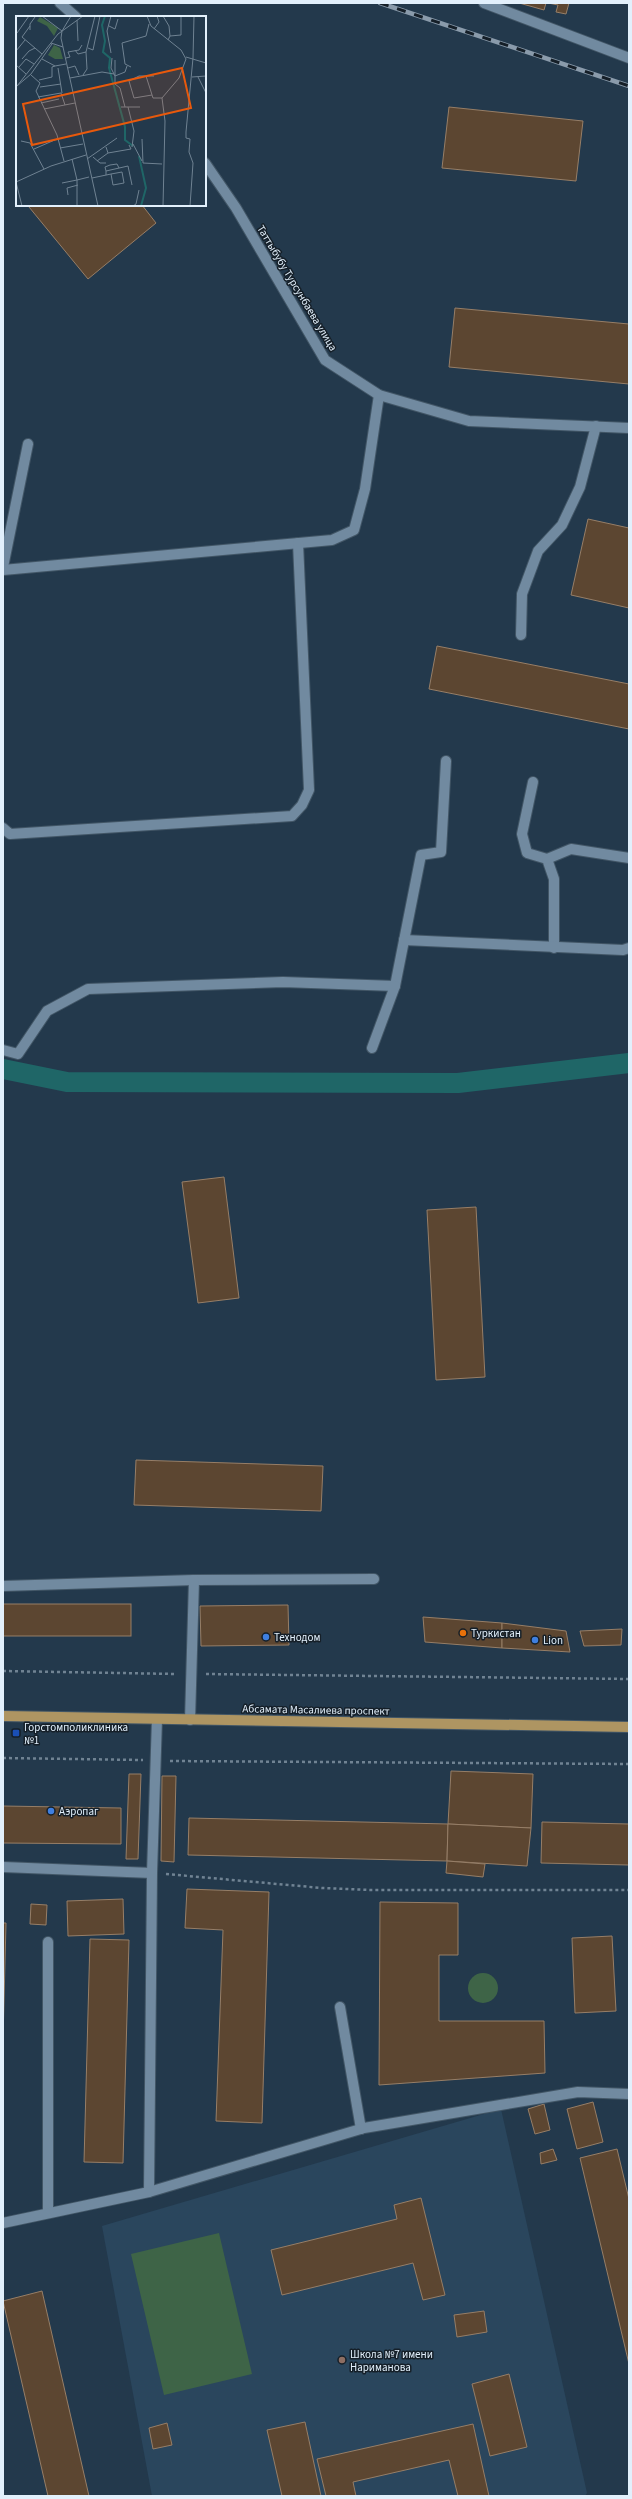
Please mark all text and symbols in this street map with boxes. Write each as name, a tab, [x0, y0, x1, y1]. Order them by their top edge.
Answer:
inset map	[16, 16, 206, 206]
street label: Таттыбубу Турсунбаева улица	[253, 222, 341, 354]
place label: Туркистан	[471, 1626, 521, 1641]
marker: Туркистан	[458, 1628, 468, 1638]
place label: Технодом	[274, 1630, 320, 1645]
marker: Технодом	[261, 1632, 271, 1642]
place label: Lion	[543, 1633, 563, 1648]
marker: Lion	[530, 1635, 540, 1645]
street label: Абсамата Масалиева проспект	[242, 1701, 390, 1719]
place label: Горстомполиклиника №1	[24, 1720, 128, 1748]
marker: Горстомполиклиника №1	[11, 1728, 21, 1738]
place label: Аэропаг	[59, 1804, 99, 1819]
marker: Аэропаг	[46, 1806, 56, 1816]
place label: Школа №7 имени Нариманова	[350, 2347, 433, 2375]
marker: Школа №7 имени Нариманова	[337, 2355, 347, 2365]

